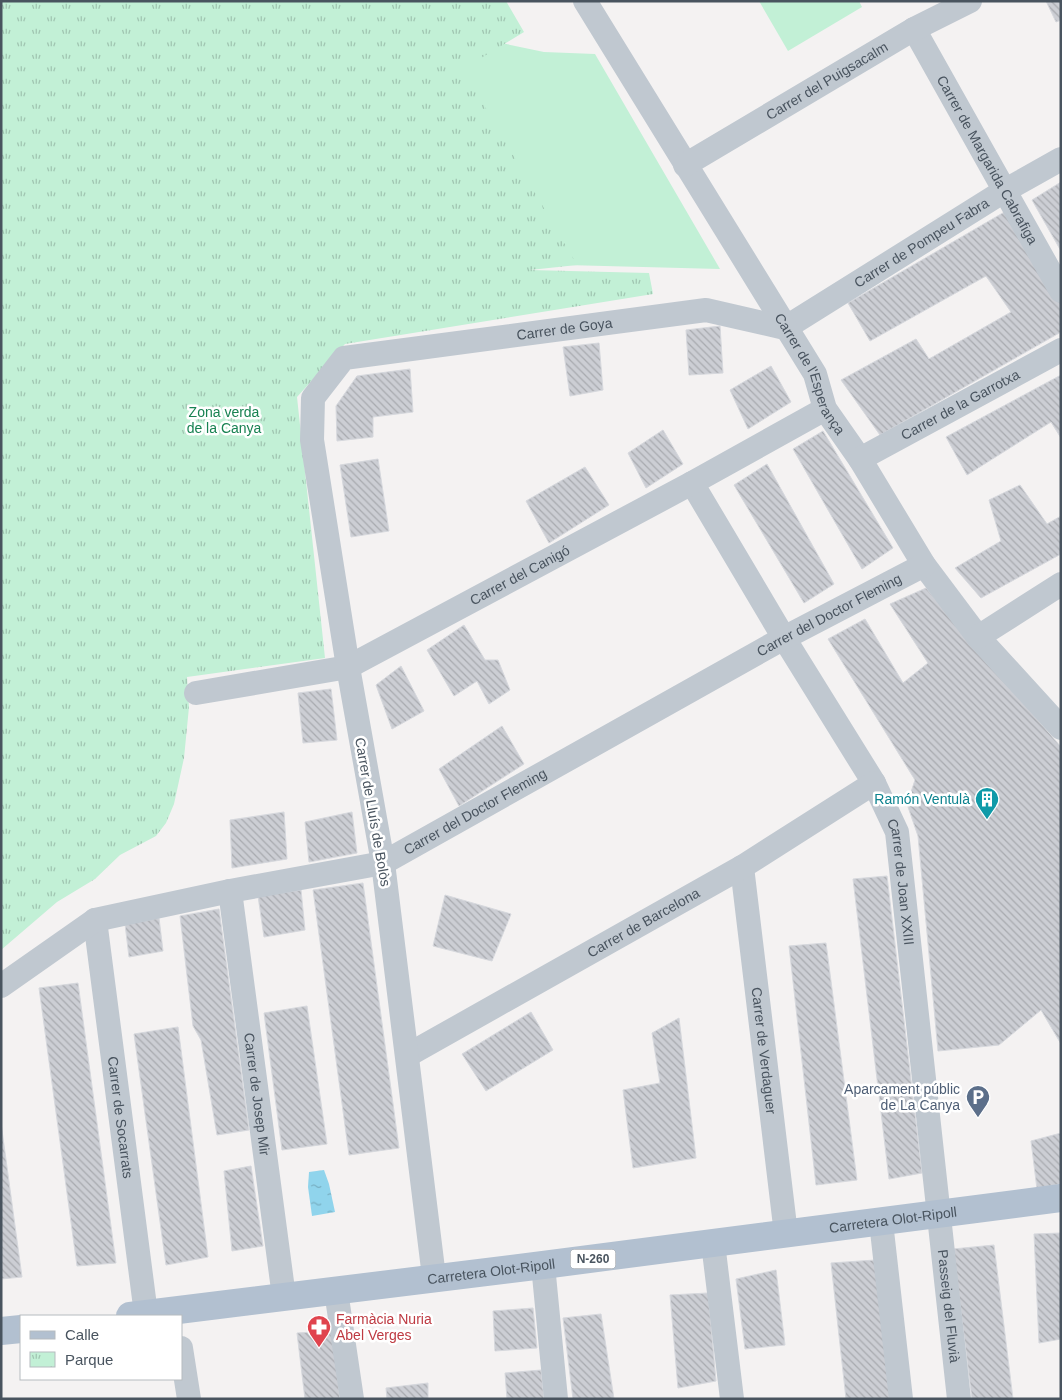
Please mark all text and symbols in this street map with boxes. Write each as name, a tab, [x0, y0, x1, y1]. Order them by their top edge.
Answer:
street label: Carrer del Puigsacalm	[763, 38, 891, 123]
street label: Carrer de Margarida Cabrafiga	[934, 73, 1041, 247]
street label: Carrer de Pompeu Fabra	[851, 194, 992, 291]
street label: Carrer de l'Esperança	[771, 310, 849, 438]
street label: Carrer de Goya	[515, 314, 614, 343]
street label: Carrer de la Garrotxa	[898, 366, 1022, 443]
park label: Zona verda de la Canya	[187, 404, 262, 436]
street label: Carrer del Canigó	[467, 542, 573, 608]
street label: Carrer del Doctor Fleming	[754, 570, 904, 660]
street label: Carrer de Lluís de Bolòs	[352, 736, 394, 888]
street label: Carrer del Doctor Fleming	[401, 765, 549, 858]
building icon: Ramón Ventulà	[974, 786, 1000, 820]
place label: Ramón Ventulà	[874, 791, 970, 807]
street label: Carrer de Joan XXIII	[884, 816, 917, 946]
street label: Carrer de Barcelona	[584, 885, 702, 960]
street label: Carrer de Verdaguer	[748, 986, 780, 1115]
street label: Carrer de Josep Mir	[241, 1032, 273, 1157]
street label: Carrer de Socarrats	[105, 1055, 136, 1179]
place label: Aparcament públic de La Canya	[844, 1081, 960, 1113]
parking icon: Aparcament públic de La Canya	[965, 1084, 991, 1118]
street label: Carretera Olot-Ripoll	[828, 1204, 958, 1236]
street label: Passeig del Fluvià	[935, 1249, 963, 1364]
road number: N-260	[570, 1250, 616, 1268]
street label: Carretera Olot-Ripoll	[426, 1256, 556, 1287]
place label: Farmàcia Nuria Abel Verges	[336, 1311, 432, 1343]
pharmacy icon: Farmàcia Nuria Abel Verges	[306, 1314, 332, 1348]
legend	[20, 1315, 182, 1380]
text: Calle	[65, 1326, 99, 1343]
text: Parque	[65, 1351, 113, 1368]

